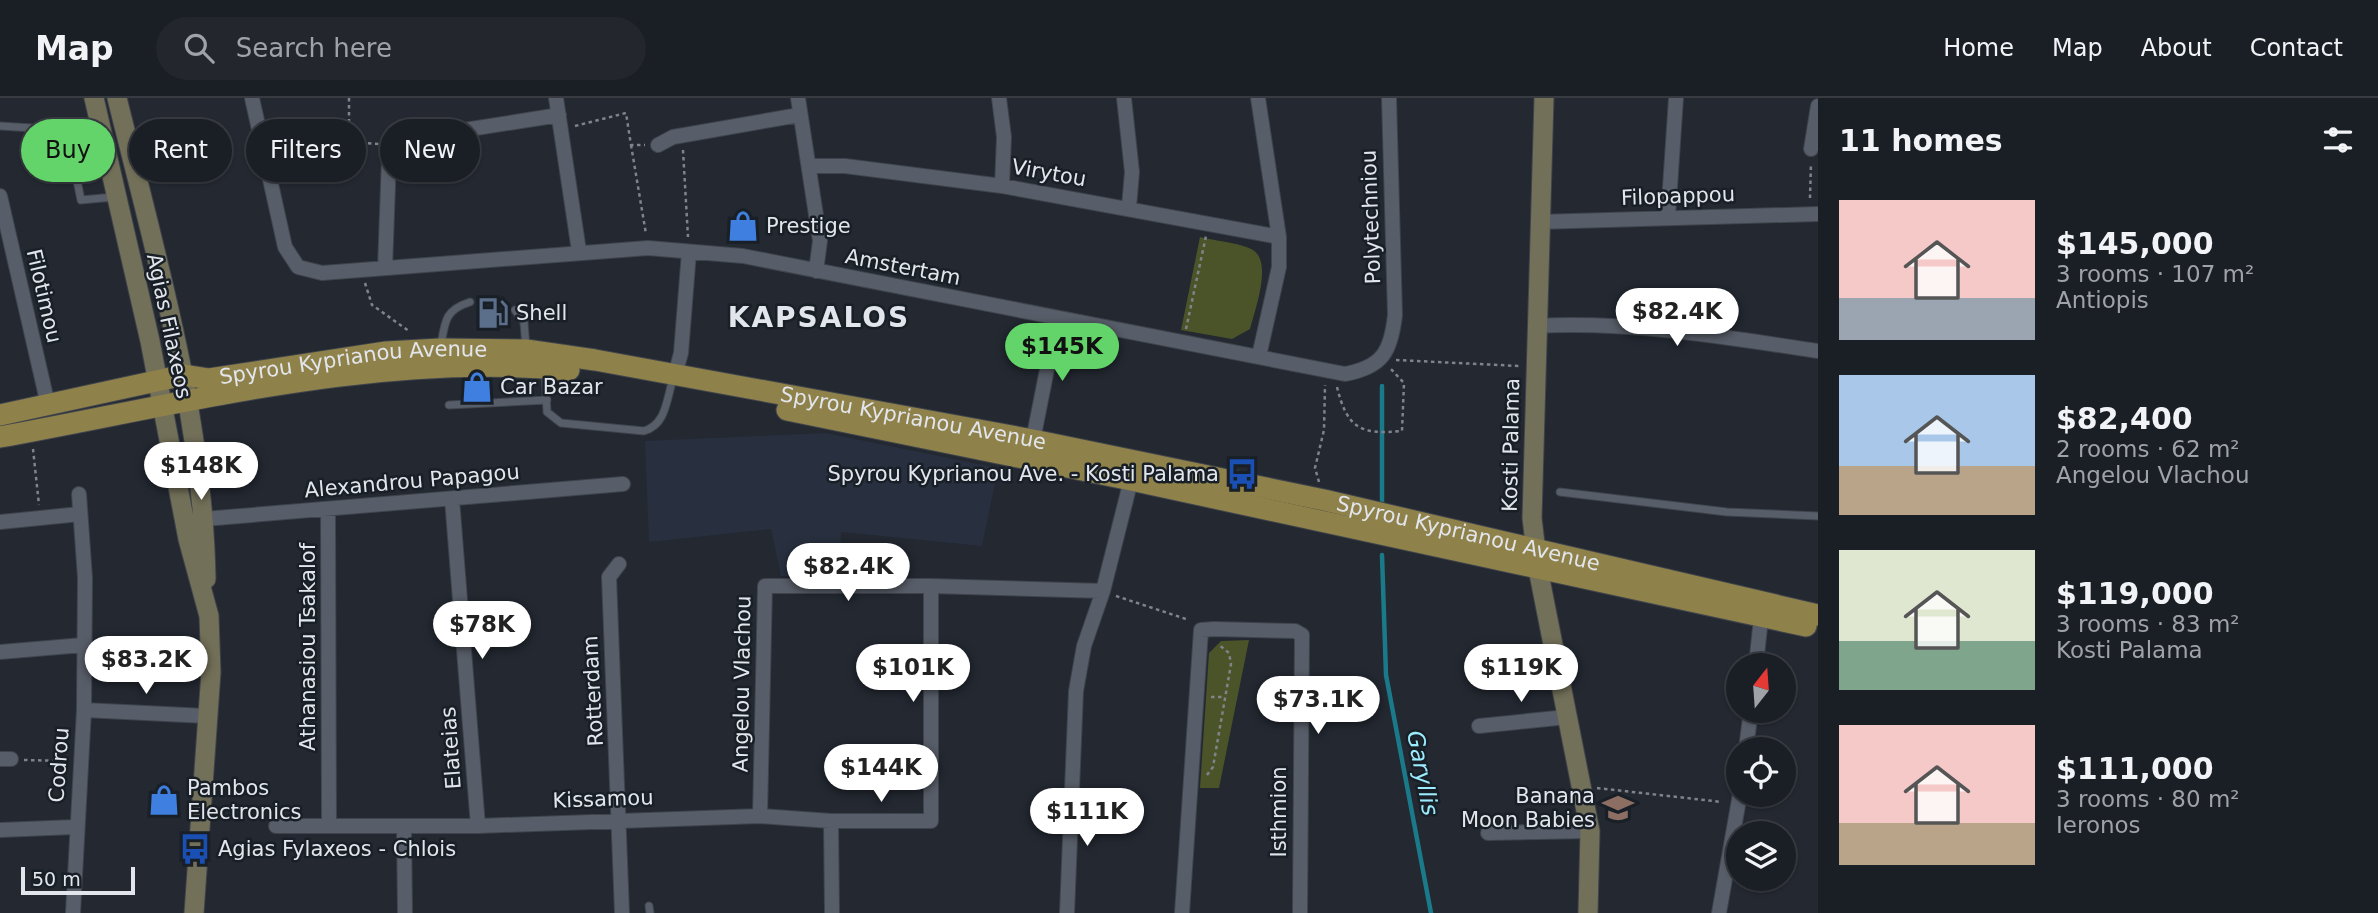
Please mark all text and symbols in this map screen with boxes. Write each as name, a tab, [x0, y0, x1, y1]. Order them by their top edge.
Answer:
search box	[156, 17, 646, 80]
text: Map	[35, 29, 114, 68]
icon: search	[180, 29, 218, 67]
text: Search here	[236, 33, 392, 63]
text: Home	[1943, 34, 2014, 62]
text: Map	[2052, 34, 2103, 62]
text: About	[2141, 34, 2212, 62]
text: Contact	[2250, 34, 2343, 62]
chip: Buy	[21, 119, 115, 182]
chip: Rent	[129, 119, 232, 182]
chip: Filters	[246, 119, 366, 182]
chip: New	[380, 119, 480, 182]
icon: filters	[2319, 121, 2357, 159]
text: 11 homes	[1839, 123, 2003, 158]
street label: Polytechniou	[1357, 149, 1385, 285]
street label: Virytou	[1010, 155, 1088, 191]
street label: Filopappou	[1621, 182, 1735, 210]
shop icon: Prestige	[726, 209, 760, 243]
place label: Prestige	[766, 214, 851, 238]
text: $145,000	[2056, 226, 2214, 261]
icon: home	[1895, 228, 1979, 312]
street label: Amstertam	[843, 244, 963, 290]
street label: Filotimou	[22, 247, 66, 345]
street label: Agias Filaxeos	[142, 251, 196, 401]
text: 3 rooms · 107 m²	[2056, 261, 2254, 287]
text: Antiopis	[2056, 287, 2149, 313]
pin: $82.4K	[1620, 288, 1734, 348]
fuel station icon: Shell	[476, 296, 510, 330]
text: $82.4K	[1632, 298, 1722, 324]
place label: Shell	[516, 301, 567, 325]
district label: KAPSALOS	[728, 301, 910, 334]
pin: $145K	[1013, 324, 1111, 383]
text: $145K	[1021, 333, 1103, 359]
street label: Spyrou Kyprianou Avenue	[218, 337, 487, 389]
shop icon: Car Bazar	[460, 370, 494, 404]
place label: Car Bazar	[500, 375, 603, 399]
street label: Kosti Palama	[1498, 378, 1524, 512]
street label: Spyrou Kyprianou Avenue	[778, 382, 1048, 454]
text: $82,400	[2056, 401, 2193, 436]
icon: home	[1895, 403, 1979, 487]
text: 2 rooms · 62 m²	[2056, 436, 2240, 462]
pin: $148K	[152, 442, 250, 502]
text: $148K	[160, 452, 242, 478]
bus stop icon: Spyrou Kyprianou Ave. - Kosti Palama	[1225, 457, 1259, 491]
street label: Alexandrou Papagou	[303, 460, 521, 502]
place label: Spyrou Kyprianou Ave. - Kosti Palama	[827, 462, 1219, 486]
text: Angelou Vlachou	[2056, 462, 2250, 488]
street label: Spyrou Kyprianou Avenue	[1334, 491, 1602, 576]
street label: Athanasiou Tsakalof	[296, 542, 320, 751]
pin: $82.4K	[791, 544, 905, 603]
text: $82.4K	[803, 553, 893, 579]
text: $119,000	[2056, 576, 2214, 611]
icon: home	[1895, 578, 1979, 662]
street label: Angelou Vlachou	[728, 595, 756, 773]
pin: $78K	[441, 602, 523, 661]
text: $78K	[449, 611, 515, 637]
text: 3 rooms · 83 m²	[2056, 611, 2240, 637]
street label: Rotterdam	[578, 635, 608, 747]
pin: $83.2K	[89, 636, 203, 696]
text: Kosti Palama	[2056, 637, 2203, 663]
pin: $101K	[864, 644, 962, 704]
pin: $119K	[1472, 644, 1570, 704]
text: $83.2K	[101, 646, 191, 672]
north arrow	[1726, 653, 1796, 723]
map controls	[1726, 653, 1796, 891]
text: $101K	[872, 654, 954, 680]
text: $119K	[1480, 654, 1562, 680]
pin: $73.1K	[1261, 676, 1375, 736]
text: $73.1K	[1273, 686, 1363, 712]
street label: Elateias	[436, 706, 466, 790]
street label: Codrou	[44, 727, 74, 803]
water label: Garyllis	[1402, 728, 1444, 818]
button: locate	[1726, 737, 1796, 807]
pin: $144K	[832, 744, 930, 804]
text: $111,000	[2056, 751, 2214, 786]
icon: home	[1895, 753, 1979, 837]
text: $144K	[840, 754, 922, 780]
street label: Isthmion	[1267, 766, 1291, 858]
place label: Pambos Electronics	[187, 776, 301, 824]
shop icon: Pambos Electronics	[147, 783, 181, 817]
place label: Banana Moon Babies	[1461, 784, 1595, 832]
street label: Kissamou	[552, 785, 654, 813]
text: 3 rooms · 80 m²	[2056, 786, 2240, 812]
pin: $111K	[1038, 788, 1136, 848]
school or university icon: Banana Moon Babies	[1601, 791, 1635, 825]
text: $111K	[1046, 798, 1128, 824]
text: Ieronos	[2056, 812, 2141, 838]
button: layers	[1726, 821, 1796, 891]
bus stop icon: Agias Fylaxeos - Chlois	[178, 832, 212, 866]
place label: Agias Fylaxeos - Chlois	[218, 837, 456, 861]
scale bar	[21, 864, 135, 896]
text: 50 m	[32, 868, 81, 890]

